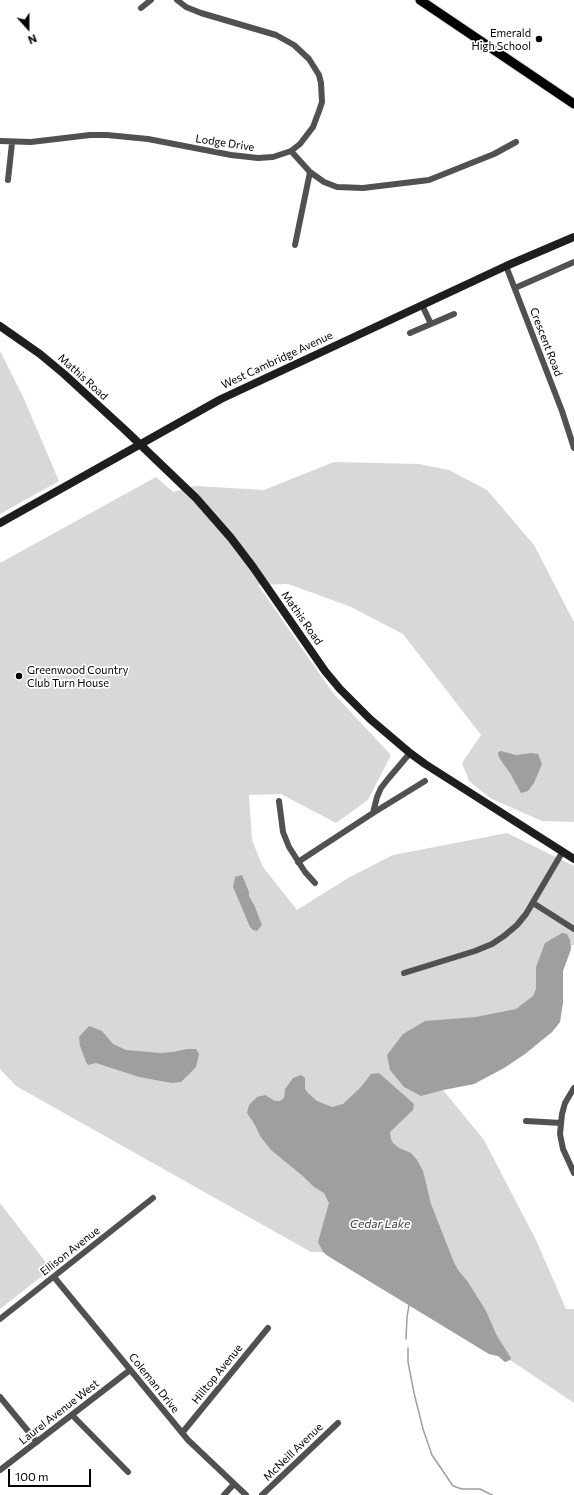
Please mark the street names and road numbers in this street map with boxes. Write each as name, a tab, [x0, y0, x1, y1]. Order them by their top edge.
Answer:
street label: Lodge Drive	[195, 132, 255, 154]
street label: Crescent Road	[527, 306, 565, 378]
street label: West Cambridge Avenue	[219, 328, 335, 392]
street label: Mathis Road	[55, 351, 111, 403]
street label: Mathis Road	[279, 589, 325, 647]
street label: Ellison Avenue	[38, 1224, 102, 1278]
street label: Hilltop Avenue	[189, 1342, 245, 1406]
street label: Coleman Drive	[126, 1350, 182, 1416]
street label: Laurel Avenue West	[16, 1377, 102, 1447]
street label: McNeill Avenue	[261, 1420, 325, 1484]

